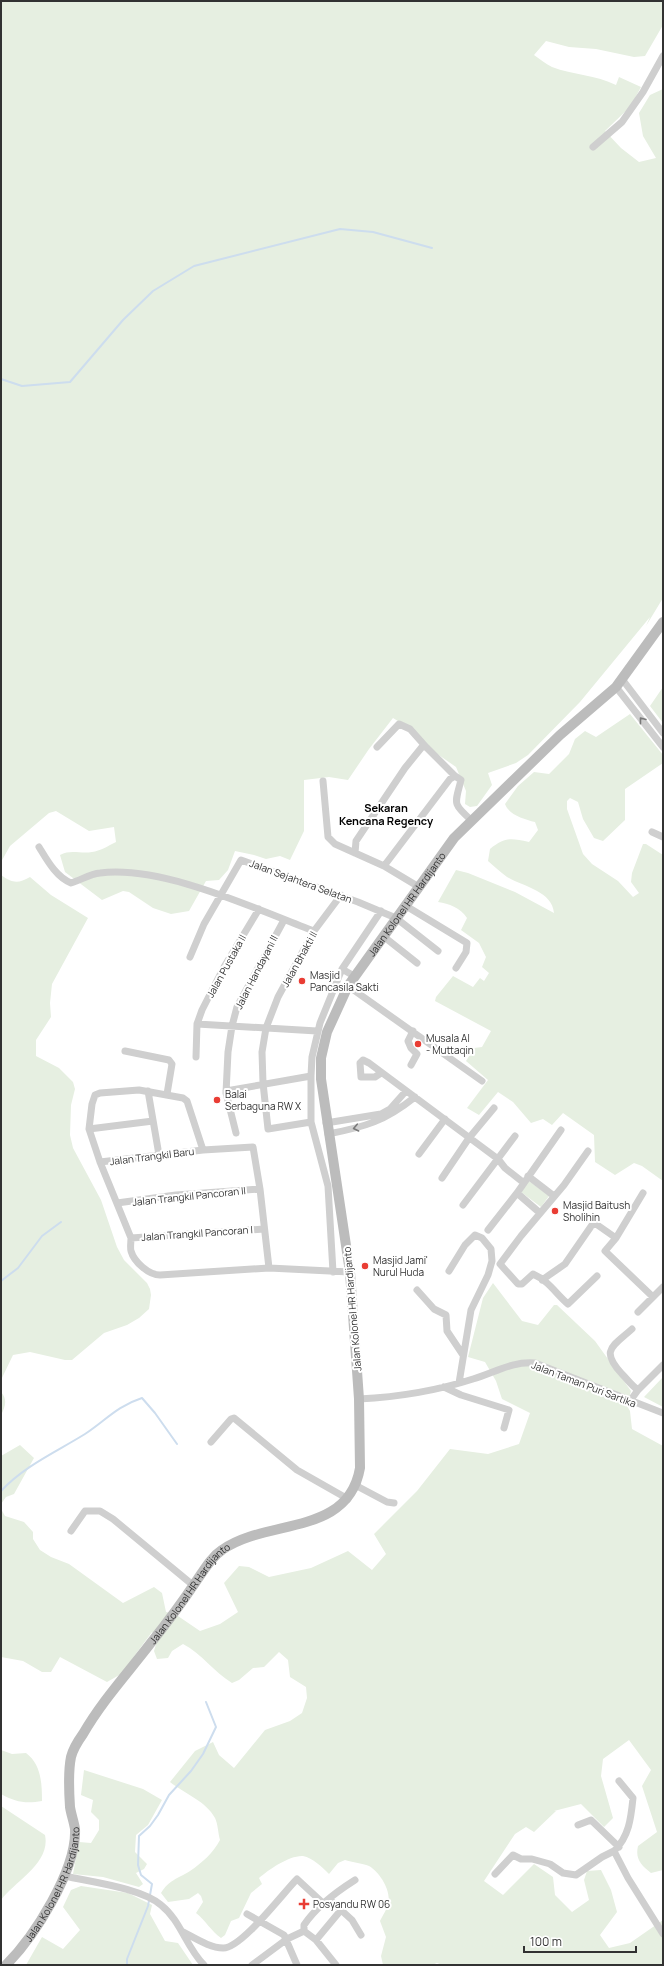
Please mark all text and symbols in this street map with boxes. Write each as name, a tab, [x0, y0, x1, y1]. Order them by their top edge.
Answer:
one-way arrow	[640, 718, 647, 725]
district label: Sekaran Kencana Regency	[339, 800, 434, 828]
street label: Jalan Kolonel HR Hardijanto	[365, 849, 449, 959]
street label: Jalan Sejahtera Selatan	[248, 856, 354, 906]
street label: Jalan Bhakti II	[278, 929, 320, 989]
street label: Jalan Pustaka II	[203, 932, 249, 1000]
street label: Jalan Handayani II	[231, 933, 281, 1011]
place label: Masjid Pancasila Sakti	[310, 968, 379, 994]
marker: Masjid Pancasila Sakti	[297, 976, 307, 986]
place label: Musala Al - Muttaqin	[426, 1031, 474, 1057]
marker: Musala Al - Muttaqin	[413, 1039, 423, 1049]
place label: Balai Serbaguna RW X	[225, 1087, 301, 1113]
marker: Balai Serbaguna RW X	[212, 1095, 222, 1105]
one-way arrow	[353, 1124, 359, 1132]
street label: Jalan Trangkil Baru	[109, 1144, 195, 1168]
street label: Jalan Trangkil Pancoran II	[132, 1183, 246, 1209]
place label: Masjid Baitush Sholihin	[563, 1198, 630, 1224]
marker: Masjid Baitush Sholihin	[550, 1206, 560, 1216]
street label: Jalan Trangkil Pancoran I	[141, 1222, 253, 1244]
street label: Jalan Kolonel HR Hardijanto	[340, 1246, 364, 1372]
place label: Masjid Jami' Nurul Huda	[373, 1253, 428, 1279]
marker: Masjid Jami' Nurul Huda	[360, 1261, 370, 1271]
street label: Jalan Taman Puri Sartika	[530, 1358, 638, 1410]
street label: Jalan Kolonel HR Hardijanto	[146, 1540, 233, 1647]
street label: Jalan Kolonel HR Hardijanto	[21, 1827, 82, 1944]
place label: Posyandu RW 06	[313, 1897, 390, 1911]
marker: Posyandu RW 06	[298, 1898, 310, 1910]
scale bar	[524, 1928, 636, 1954]
text: 100 m	[530, 1933, 562, 1950]

